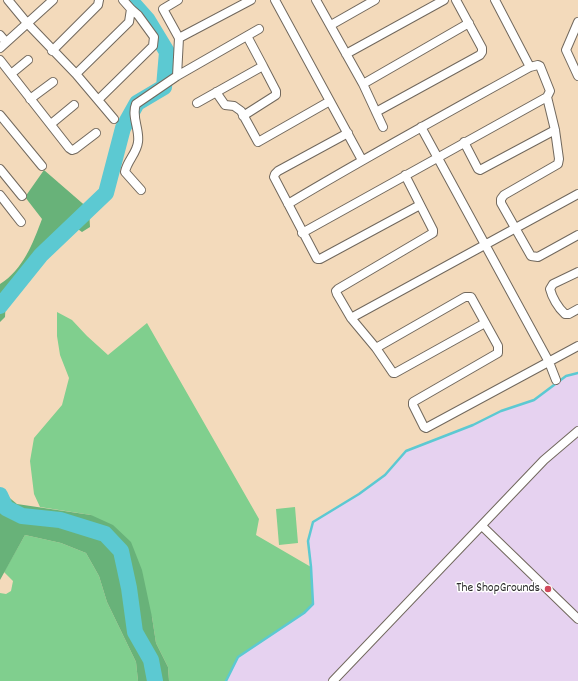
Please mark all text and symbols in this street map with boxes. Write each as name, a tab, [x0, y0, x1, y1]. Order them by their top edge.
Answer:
place label: The ShopGrounds	[456, 581, 540, 597]
marker: The ShopGrounds	[543, 584, 553, 594]

